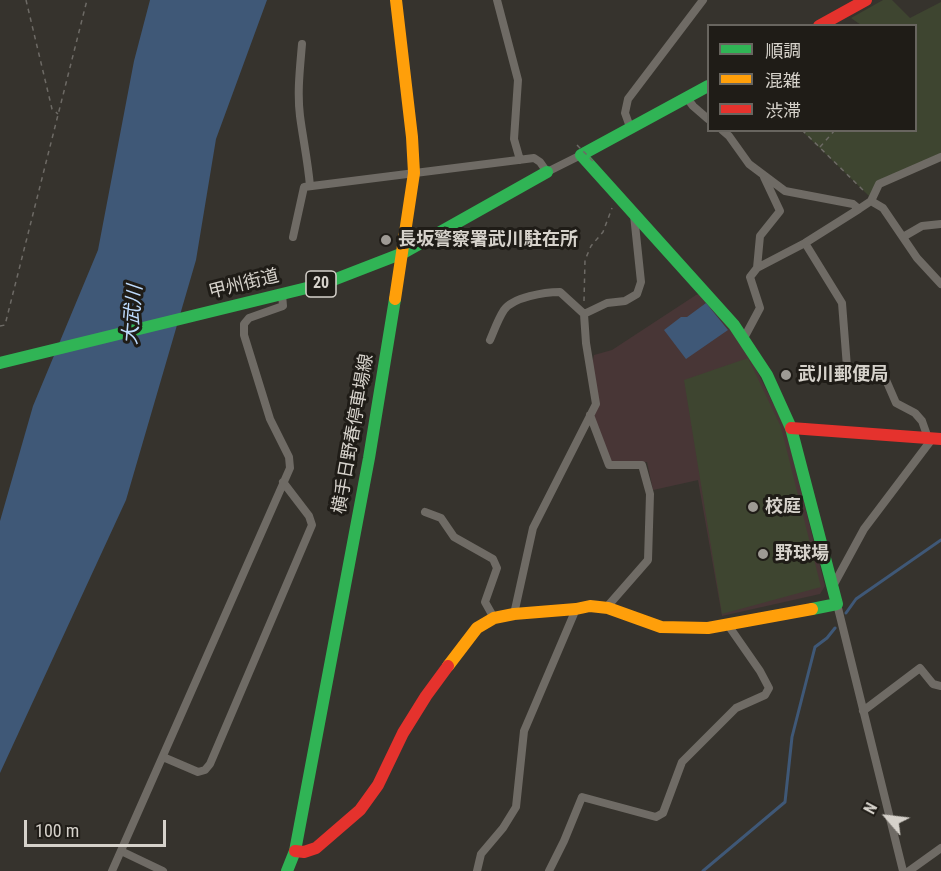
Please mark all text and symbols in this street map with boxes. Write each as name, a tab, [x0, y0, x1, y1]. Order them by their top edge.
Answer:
legend	[707, 24, 917, 132]
text: 順調	[765, 40, 801, 61]
text: 混雑	[765, 70, 801, 91]
text: 渋滞	[765, 100, 801, 121]
place label: 長坂警察署武川駐在所	[398, 229, 578, 251]
marker: 長坂警察署武川駐在所	[379, 233, 393, 247]
street label: 甲州街道	[206, 266, 282, 304]
road number: 20	[306, 271, 336, 297]
water label: 大武川	[119, 284, 149, 346]
street label: 横手日野春停車場線	[329, 352, 379, 516]
place label: 武川郵便局	[798, 364, 888, 386]
marker: 武川郵便局	[779, 368, 793, 382]
place label: 校庭	[765, 496, 801, 518]
marker: 校庭	[746, 500, 760, 514]
place label: 野球場	[775, 543, 829, 565]
marker: 野球場	[756, 547, 770, 561]
north arrow	[857, 787, 917, 847]
text: N	[860, 800, 881, 817]
scale bar	[27, 808, 170, 846]
text: 100 m	[35, 820, 79, 841]

